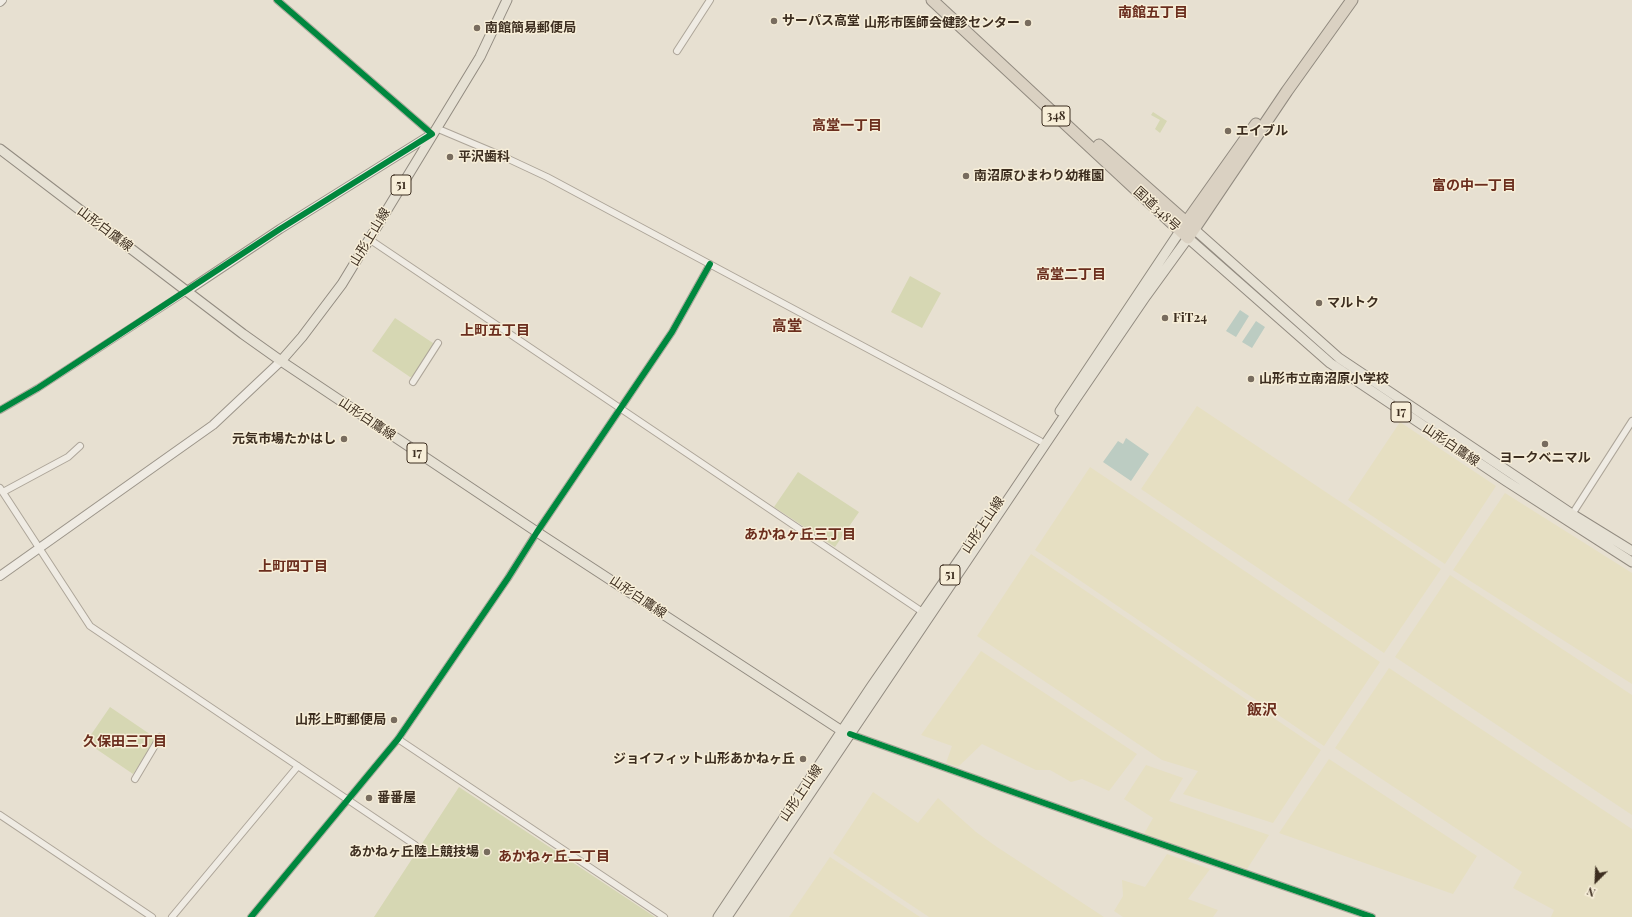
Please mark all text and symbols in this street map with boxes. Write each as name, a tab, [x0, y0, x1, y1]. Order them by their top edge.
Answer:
district label: 南館五丁目	[1118, 5, 1188, 21]
place label: サーパス高堂	[782, 13, 860, 29]
place label: 山形市医師会健診センター	[864, 15, 1020, 31]
marker: サーパス高堂	[769, 16, 779, 26]
marker: 山形市医師会健診センター	[1023, 18, 1033, 28]
place label: 南館簡易郵便局	[485, 20, 576, 36]
marker: 南館簡易郵便局	[472, 23, 482, 33]
road number: 348	[1042, 106, 1070, 126]
district label: 高堂一丁目	[812, 118, 882, 134]
place label: エイブル	[1236, 123, 1288, 139]
marker: エイブル	[1223, 126, 1233, 136]
place label: 平沢歯科	[458, 149, 510, 165]
marker: 平沢歯科	[445, 152, 455, 162]
place label: 南沼原ひまわり幼稚園	[974, 168, 1104, 184]
marker: 南沼原ひまわり幼稚園	[961, 171, 971, 181]
road number: 51	[391, 175, 411, 195]
district label: 富の中一丁目	[1432, 178, 1516, 194]
street label: 国道348号	[1130, 184, 1184, 234]
street label: 山形白鷹線	[74, 203, 136, 255]
street label: 山形上山線	[347, 205, 393, 269]
district label: 高堂二丁目	[1036, 267, 1106, 283]
place label: マルトク	[1327, 295, 1379, 311]
marker: マルトク	[1314, 298, 1324, 308]
place label: FiT24	[1173, 310, 1207, 326]
marker: FiT24	[1160, 313, 1170, 323]
district label: 高堂	[772, 317, 802, 335]
district label: 上町五丁目	[460, 323, 530, 339]
place label: 山形市立南沼原小学校	[1259, 371, 1389, 387]
marker: 山形市立南沼原小学校	[1246, 374, 1256, 384]
street label: 山形白鷹線	[336, 394, 398, 444]
road number: 17	[1391, 402, 1411, 422]
street label: 山形白鷹線	[1420, 420, 1482, 470]
place label: 元気市場たかはし	[232, 431, 336, 447]
marker: 元気市場たかはし	[339, 434, 349, 444]
marker: ヨークベニマル	[1540, 439, 1550, 449]
road number: 17	[407, 443, 427, 463]
place label: ヨークベニマル	[1500, 450, 1590, 466]
street label: 山形上山線	[958, 494, 1008, 556]
district label: あかねヶ丘三丁目	[744, 527, 856, 543]
district label: 上町四丁目	[258, 559, 328, 575]
road number: 51	[940, 565, 960, 585]
street label: 山形白鷹線	[607, 572, 669, 622]
district label: 飯沢	[1247, 701, 1277, 719]
place label: 山形上町郵便局	[295, 712, 386, 728]
marker: 山形上町郵便局	[389, 715, 399, 725]
district label: 久保田三丁目	[83, 734, 167, 750]
place label: ジョイフィット山形あかねヶ丘	[613, 751, 795, 767]
marker: ジョイフィット山形あかねヶ丘	[798, 754, 808, 764]
street label: 山形上山線	[776, 762, 826, 824]
place label: 番番屋	[377, 790, 416, 806]
marker: 番番屋	[364, 793, 374, 803]
place label: あかねヶ丘陸上競技場	[349, 844, 479, 860]
marker: あかねヶ丘陸上競技場	[482, 847, 492, 857]
district label: あかねヶ丘二丁目	[498, 849, 610, 865]
north arrow	[1576, 861, 1616, 901]
text: N	[1584, 884, 1598, 901]

